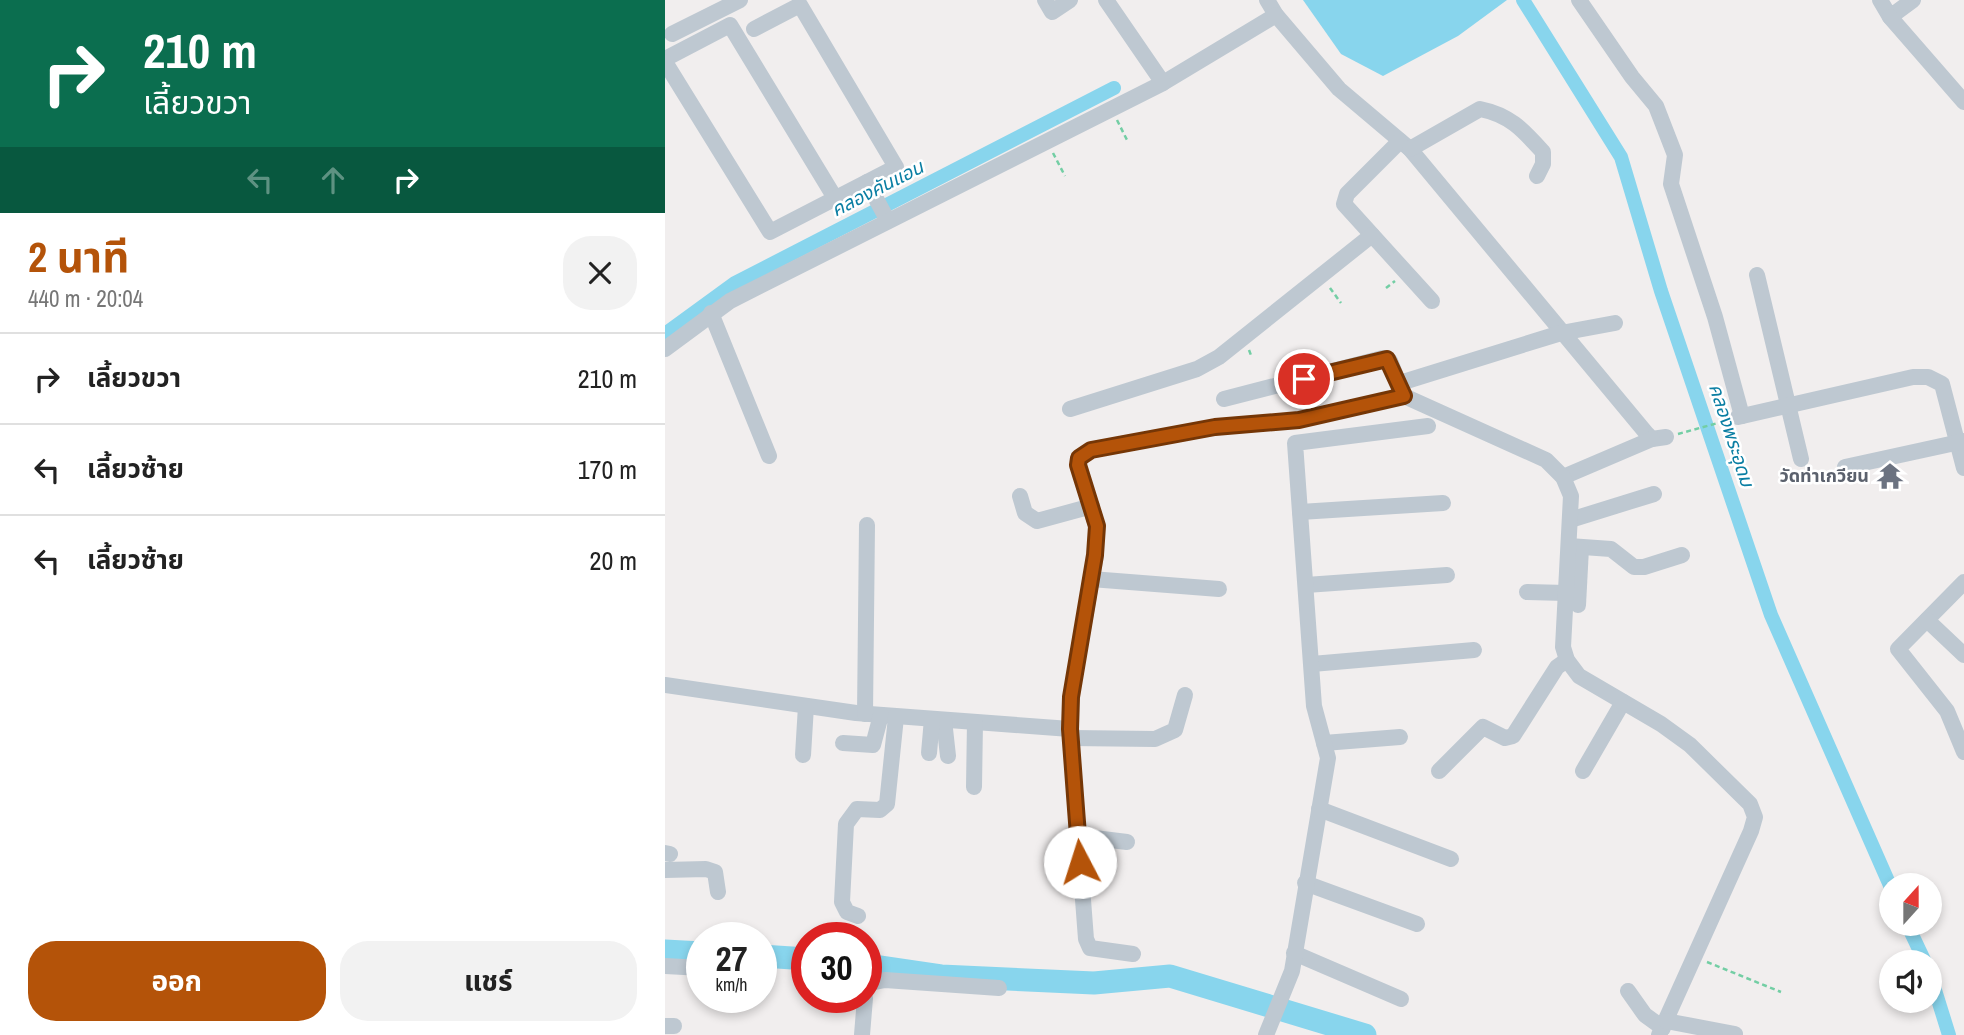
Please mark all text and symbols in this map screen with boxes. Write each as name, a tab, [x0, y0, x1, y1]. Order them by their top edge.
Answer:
text: 210 m	[143, 17, 257, 83]
icon: right	[28, 28, 119, 119]
text: เลี้ยวขวา	[143, 81, 251, 124]
water label: คลองคันแอน	[827, 153, 929, 222]
icon: left	[241, 161, 279, 199]
icon: ahead	[314, 161, 352, 199]
icon: right	[387, 161, 425, 199]
text: 2 นาที	[28, 229, 129, 285]
button: close	[563, 236, 637, 310]
text: 440 m · 20:04	[28, 283, 143, 314]
pin	[1274, 349, 1334, 409]
icon: right	[28, 360, 66, 398]
text: เลี้ยวขวา	[87, 360, 181, 395]
icon: arrive	[1285, 360, 1323, 398]
text: 210 m	[578, 361, 637, 396]
water label: คลองพระอุดม	[1703, 380, 1761, 491]
icon: left	[28, 451, 66, 489]
text: เลี้ยวซ้าย	[87, 451, 184, 486]
text: 170 m	[578, 452, 637, 487]
temple icon: วัดท่าเกวียน	[1875, 461, 1905, 491]
place label: วัดท่าเกวียน	[1779, 463, 1869, 488]
icon: left	[28, 542, 66, 580]
text: เลี้ยวซ้าย	[87, 542, 184, 577]
text: 20 m	[590, 543, 637, 578]
position arrow	[1043, 825, 1117, 899]
north arrow	[1879, 873, 1943, 936]
map controls	[1879, 873, 1942, 1013]
speed limit sign: 30	[791, 922, 882, 1013]
text: 27	[716, 935, 747, 982]
button: ออก	[28, 941, 326, 1021]
button: แชร์	[340, 941, 637, 1021]
button: sound	[1879, 950, 1942, 1013]
text: km/h	[716, 972, 748, 997]

